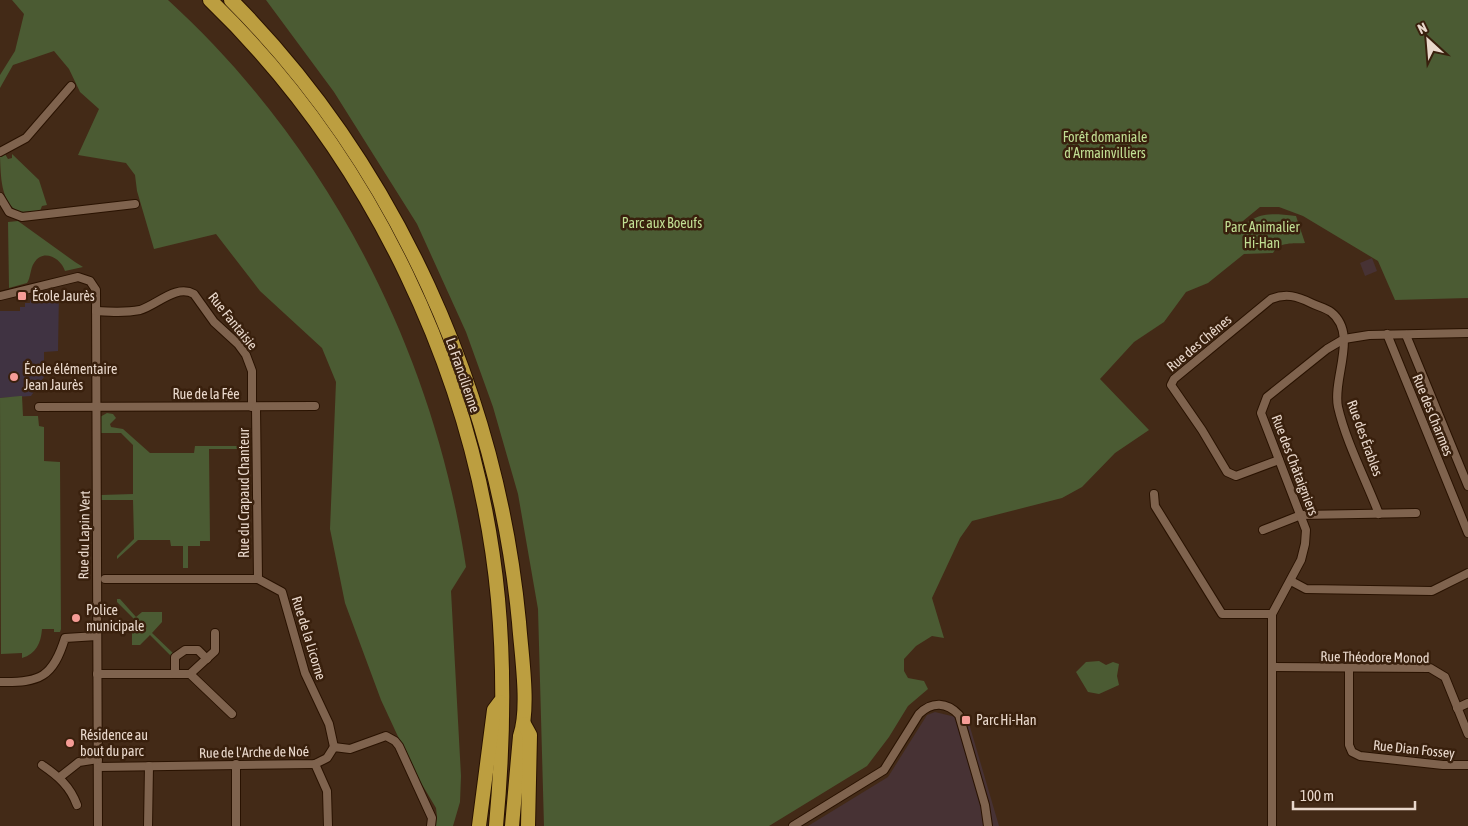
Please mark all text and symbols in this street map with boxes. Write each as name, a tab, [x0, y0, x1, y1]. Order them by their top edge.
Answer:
north arrow	[1403, 15, 1453, 65]
text: N	[1415, 19, 1430, 37]
park label: Forêt domaniale d'Armainvilliers	[1063, 129, 1147, 161]
park label: Parc aux Boeufs	[622, 215, 702, 231]
park label: Parc Animalier Hi-Han	[1224, 219, 1300, 251]
place label: École Jaurès	[32, 288, 95, 304]
street label: Rue Fantaisie	[205, 289, 261, 353]
marker: École Jaurès	[16, 290, 28, 302]
street label: Rue des Chênes	[1163, 311, 1235, 375]
street label: La Francilienne	[443, 336, 483, 414]
place label: École élémentaire Jean Jaurès	[24, 361, 117, 393]
marker: École élémentaire Jean Jaurès	[8, 371, 20, 383]
street label: Rue des Charmes	[1409, 372, 1457, 458]
street label: Rue de la Fée	[172, 386, 240, 402]
street label: Rue des Érables	[1344, 398, 1386, 478]
street label: Rue des Châtaigniers	[1268, 412, 1322, 518]
street label: Rue du Crapaud Chanteur	[236, 427, 252, 558]
street label: Rue du Lapin Vert	[75, 491, 93, 579]
street label: Rue de la Licorne	[289, 594, 329, 682]
place label: Police municipale	[86, 602, 144, 634]
marker: Police municipale	[70, 612, 82, 624]
street label: Rue Théodore Monod	[1320, 648, 1430, 666]
place label: Parc Hi-Han	[976, 712, 1037, 728]
marker: Parc Hi-Han	[960, 714, 972, 726]
place label: Résidence au bout du parc	[80, 727, 148, 759]
marker: Résidence au bout du parc	[64, 737, 76, 749]
street label: Rue Dian Fossey	[1372, 737, 1456, 761]
street label: Rue de l'Arche de Noé	[199, 743, 309, 761]
scale bar	[1293, 778, 1416, 810]
text: 100 m	[1300, 787, 1334, 804]

